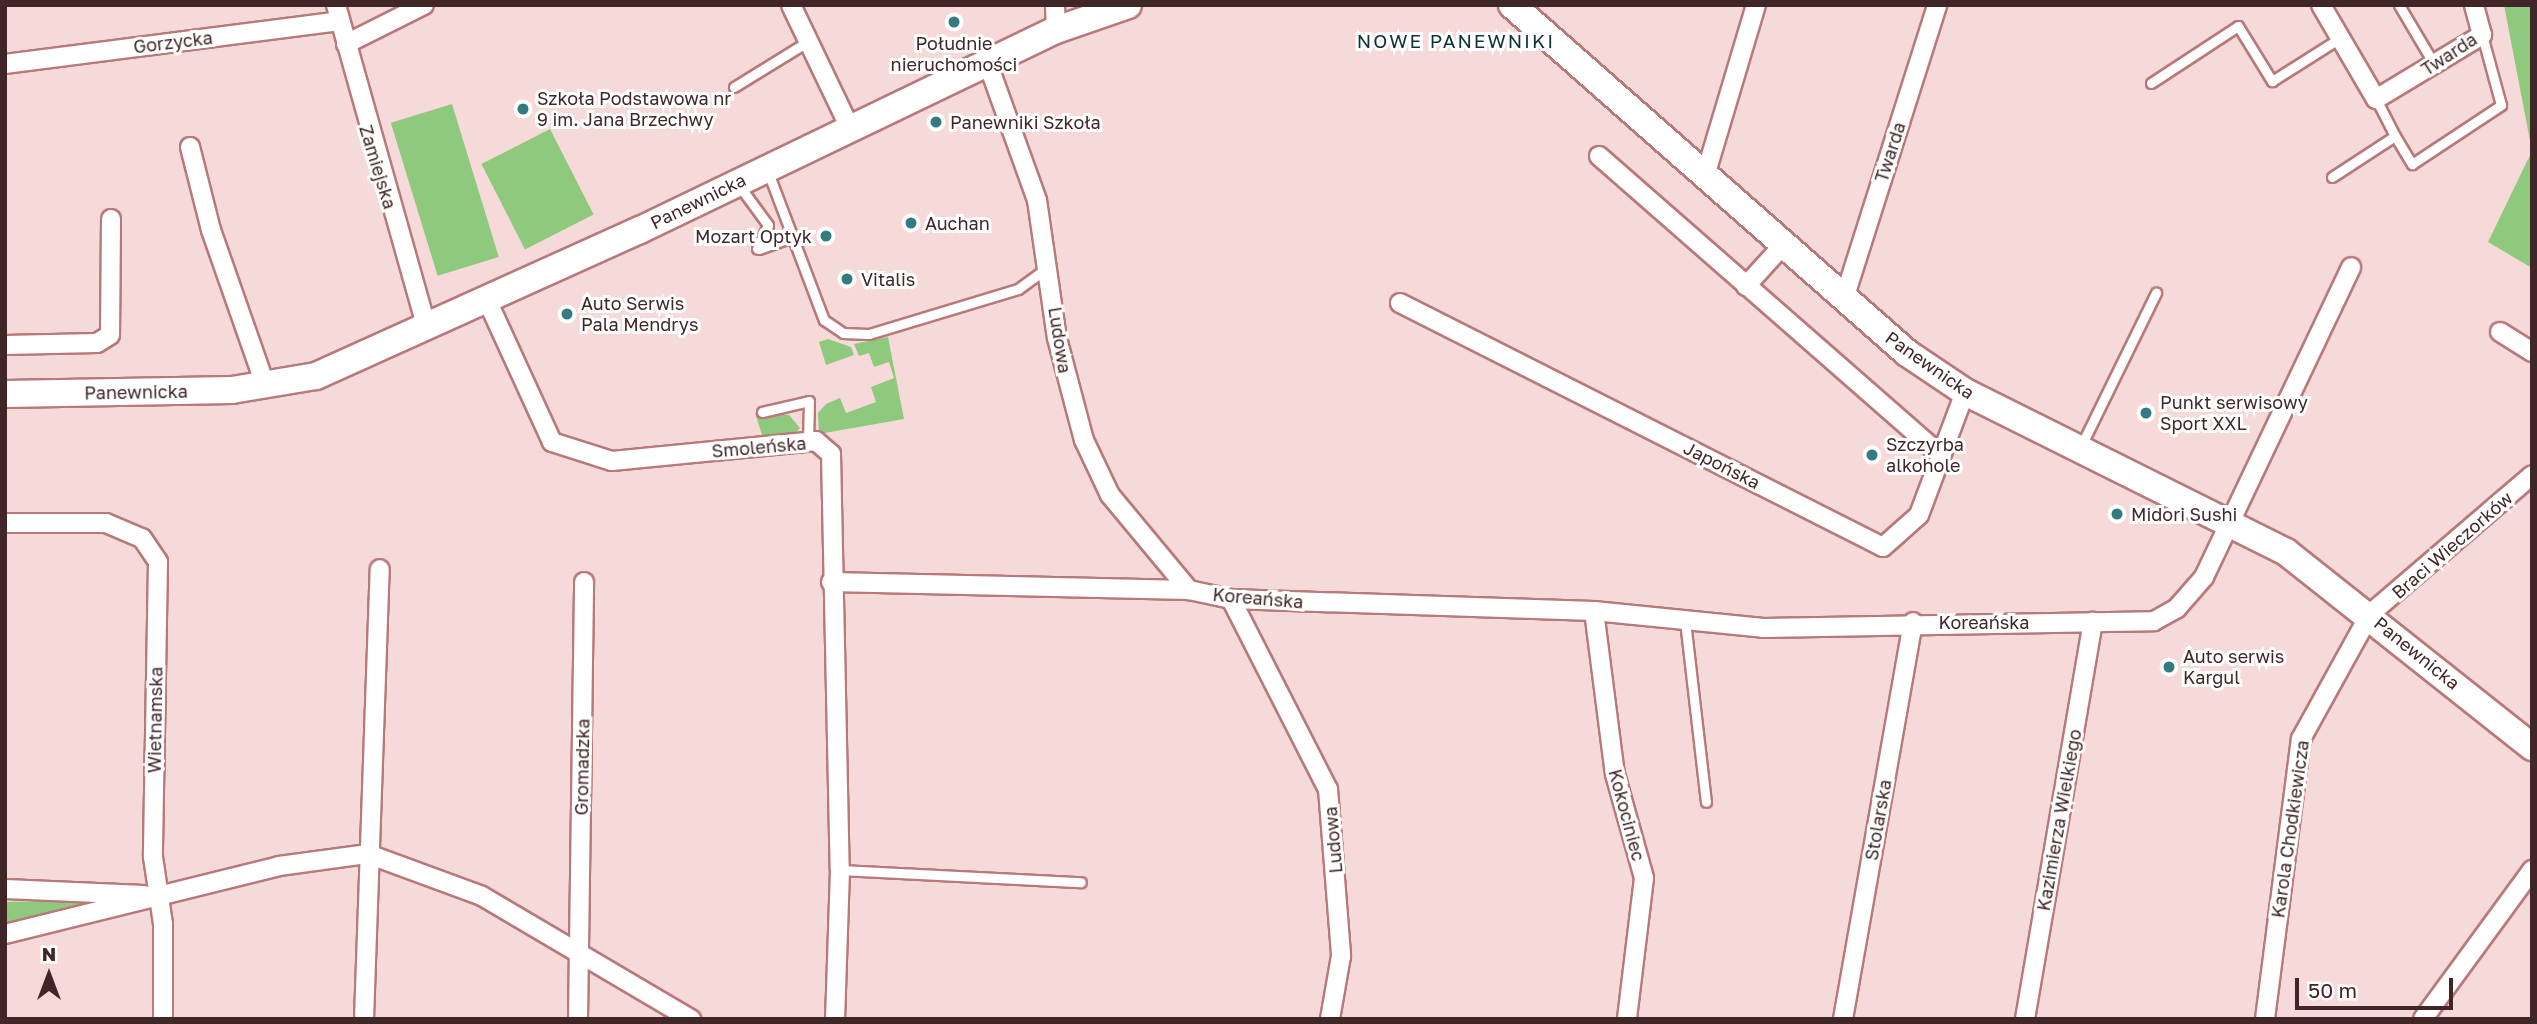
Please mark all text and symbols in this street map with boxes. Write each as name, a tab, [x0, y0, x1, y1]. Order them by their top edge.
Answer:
marker: Południe nieruchomości	[946, 14, 962, 30]
street label: Gorzycka	[132, 26, 214, 58]
street label: Twarda	[2417, 28, 2481, 80]
district label: NOWE PANEWNIKI	[1359, 30, 1553, 52]
place label: Południe nieruchomości	[891, 33, 1017, 76]
place label: Szkoła Podstawowa nr 9 im. Jana Brzechwy	[537, 88, 731, 130]
marker: Szkoła Podstawowa nr 9 im. Jana Brzechwy	[515, 101, 531, 117]
place label: Panewniki Szkoła	[950, 111, 1101, 133]
marker: Panewniki Szkoła	[928, 114, 944, 130]
street label: Twarda	[1870, 119, 1910, 185]
street label: Zamiejska	[355, 122, 401, 212]
street label: Panewnicka	[647, 169, 749, 233]
place label: Auchan	[925, 212, 990, 234]
marker: Auchan	[903, 215, 919, 231]
place label: Mozart Optyk	[695, 225, 812, 247]
marker: Mozart Optyk	[818, 228, 834, 244]
place label: Vitalis	[861, 268, 915, 290]
marker: Vitalis	[839, 271, 855, 287]
place label: Auto Serwis Pala Mendrys	[581, 293, 698, 336]
street label: Ludowa	[1044, 305, 1076, 375]
marker: Auto Serwis Pala Mendrys	[559, 306, 575, 322]
street label: Panewnicka	[1881, 326, 1979, 404]
street label: Panewnicka	[84, 380, 188, 404]
place label: Punkt serwisowy Sport XXL	[2160, 392, 2308, 434]
marker: Punkt serwisowy Sport XXL	[2138, 405, 2154, 421]
street label: Smoleńska	[711, 432, 807, 462]
place label: Szczyrba alkohole	[1886, 434, 1964, 476]
street label: Japońska	[1680, 437, 1764, 493]
marker: Szczyrba alkohole	[1864, 447, 1880, 463]
street label: Braci Wieczorków	[2387, 487, 2517, 603]
place label: Midori Sushi	[2131, 503, 2237, 525]
marker: Midori Sushi	[2109, 506, 2125, 522]
street label: Koreańska	[1212, 583, 1304, 613]
street label: Koreańska	[1938, 611, 2030, 633]
street label: Panewnicka	[2370, 612, 2464, 694]
place label: Auto serwis Kargul	[2183, 646, 2284, 688]
marker: Auto serwis Kargul	[2161, 659, 2177, 675]
street label: Wietnamska	[143, 667, 167, 773]
street label: Gromadzka	[570, 718, 594, 816]
street label: Kazimierza Wielkiego	[2032, 727, 2086, 913]
street label: Karola Chodkiewicza	[2267, 739, 2313, 919]
street label: Kokociniec	[1604, 767, 1650, 863]
street label: Stolarska	[1860, 778, 1896, 862]
street label: Ludowa	[1319, 806, 1347, 874]
north arrow	[14, 940, 84, 1010]
text: N	[42, 942, 56, 965]
scale bar	[2299, 964, 2456, 1008]
text: 50 m	[2308, 977, 2357, 1003]

